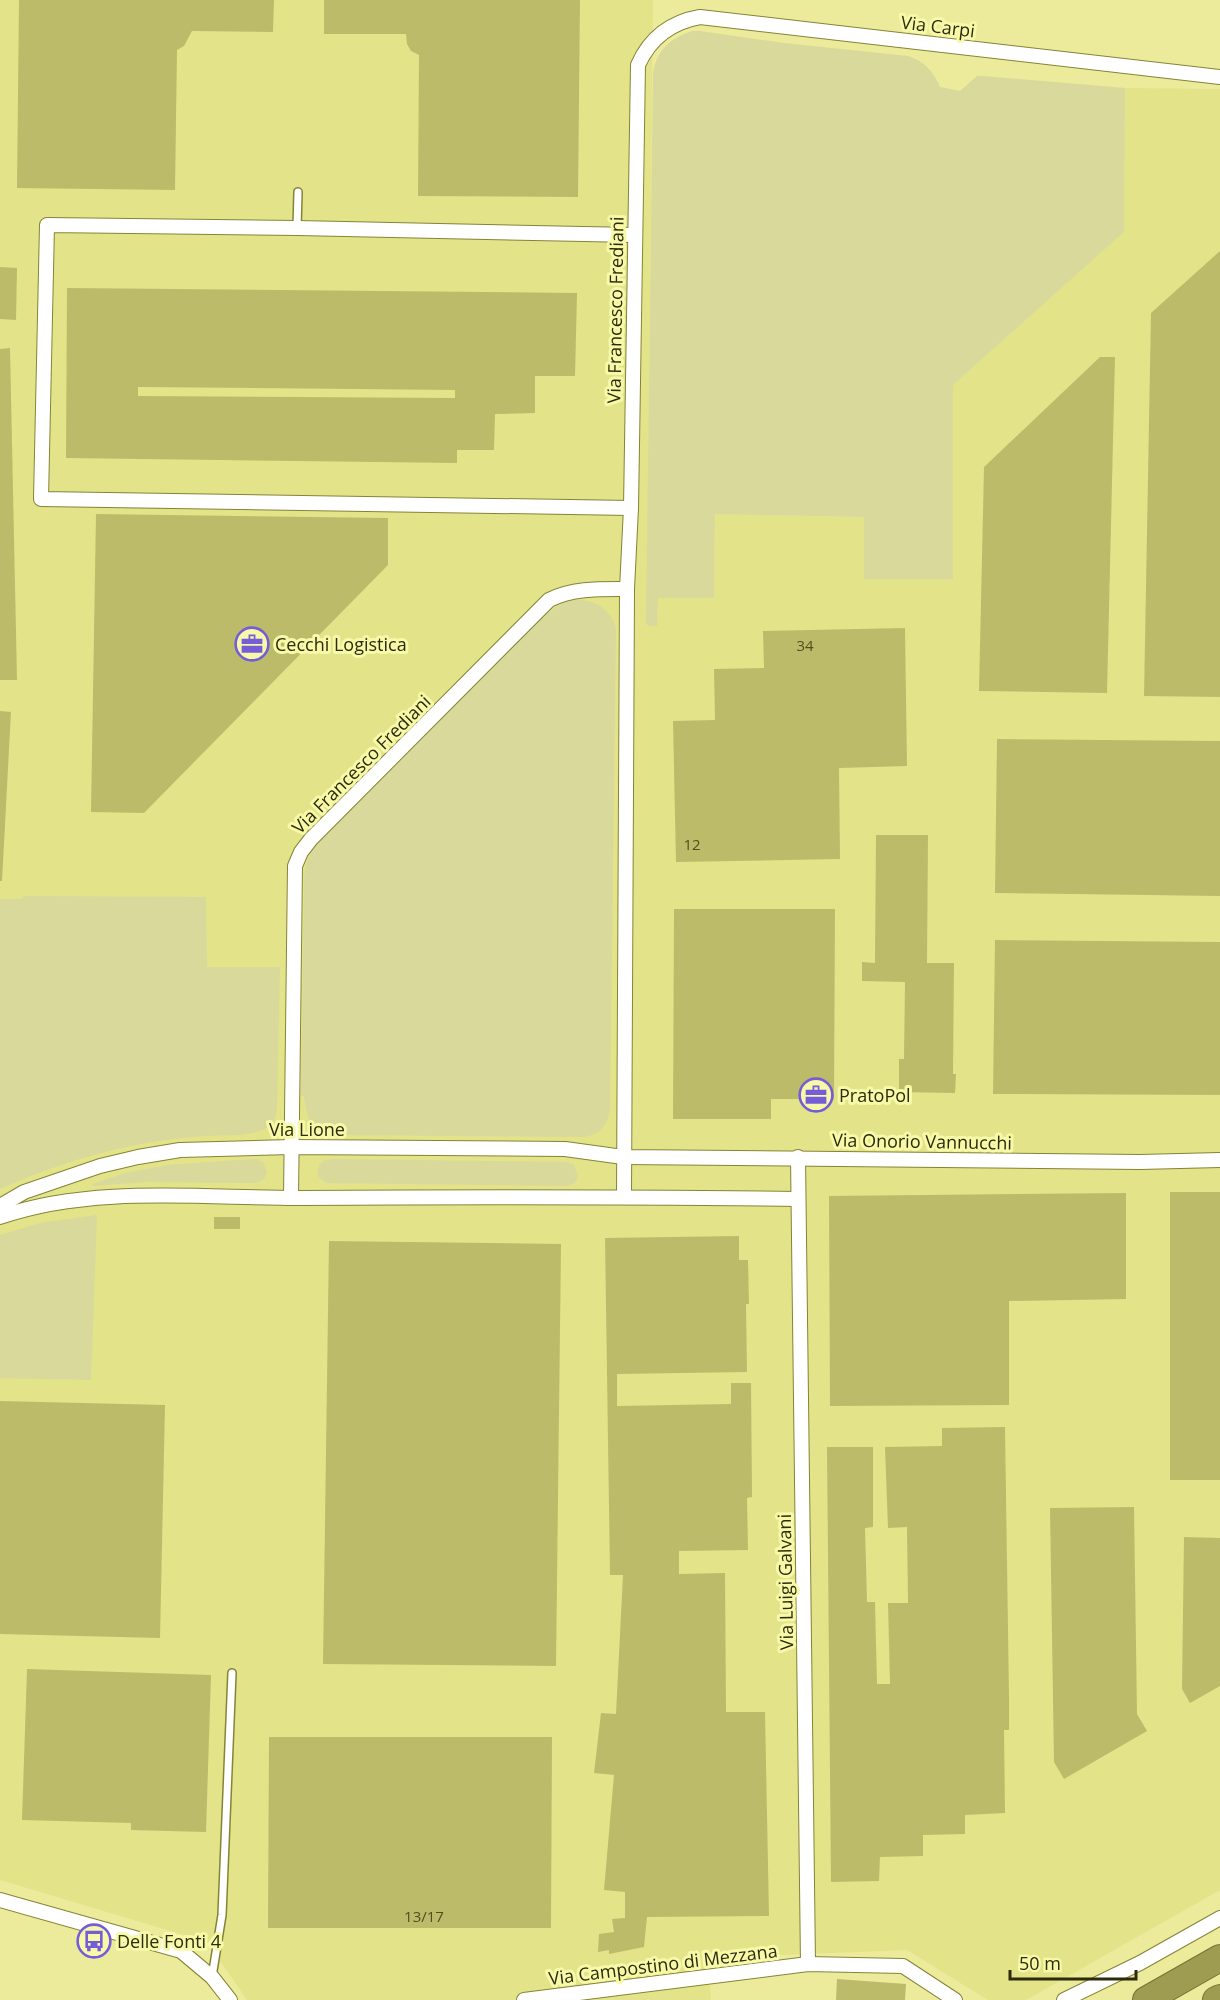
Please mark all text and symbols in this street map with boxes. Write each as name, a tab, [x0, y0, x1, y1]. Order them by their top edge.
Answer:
street label: Via Carpi	[900, 10, 976, 42]
street label: Via Francesco Frediani	[601, 216, 629, 404]
office icon: Cecchi Logistica	[234, 626, 270, 662]
place label: Cecchi Logistica	[275, 632, 407, 656]
house number: 34	[796, 635, 814, 655]
street label: Via Francesco Frediani	[286, 689, 436, 839]
house number: 12	[683, 834, 701, 854]
office icon: PratoPol	[798, 1077, 834, 1113]
place label: PratoPol	[839, 1083, 911, 1107]
street label: Via Lione	[269, 1117, 345, 1141]
street label: Via Onorio Vannucchi	[832, 1127, 1012, 1155]
street label: Via Luigi Galvani	[772, 1514, 798, 1650]
house number: 13/17	[404, 1906, 444, 1926]
bus stop icon: Delle Fonti 4	[76, 1923, 112, 1959]
place label: Delle Fonti 4	[117, 1929, 221, 1953]
street label: Via Campostino di Mezzana	[547, 1938, 779, 1990]
scale bar	[1010, 1943, 1136, 1981]
text: 50 m	[1019, 1951, 1061, 1975]

